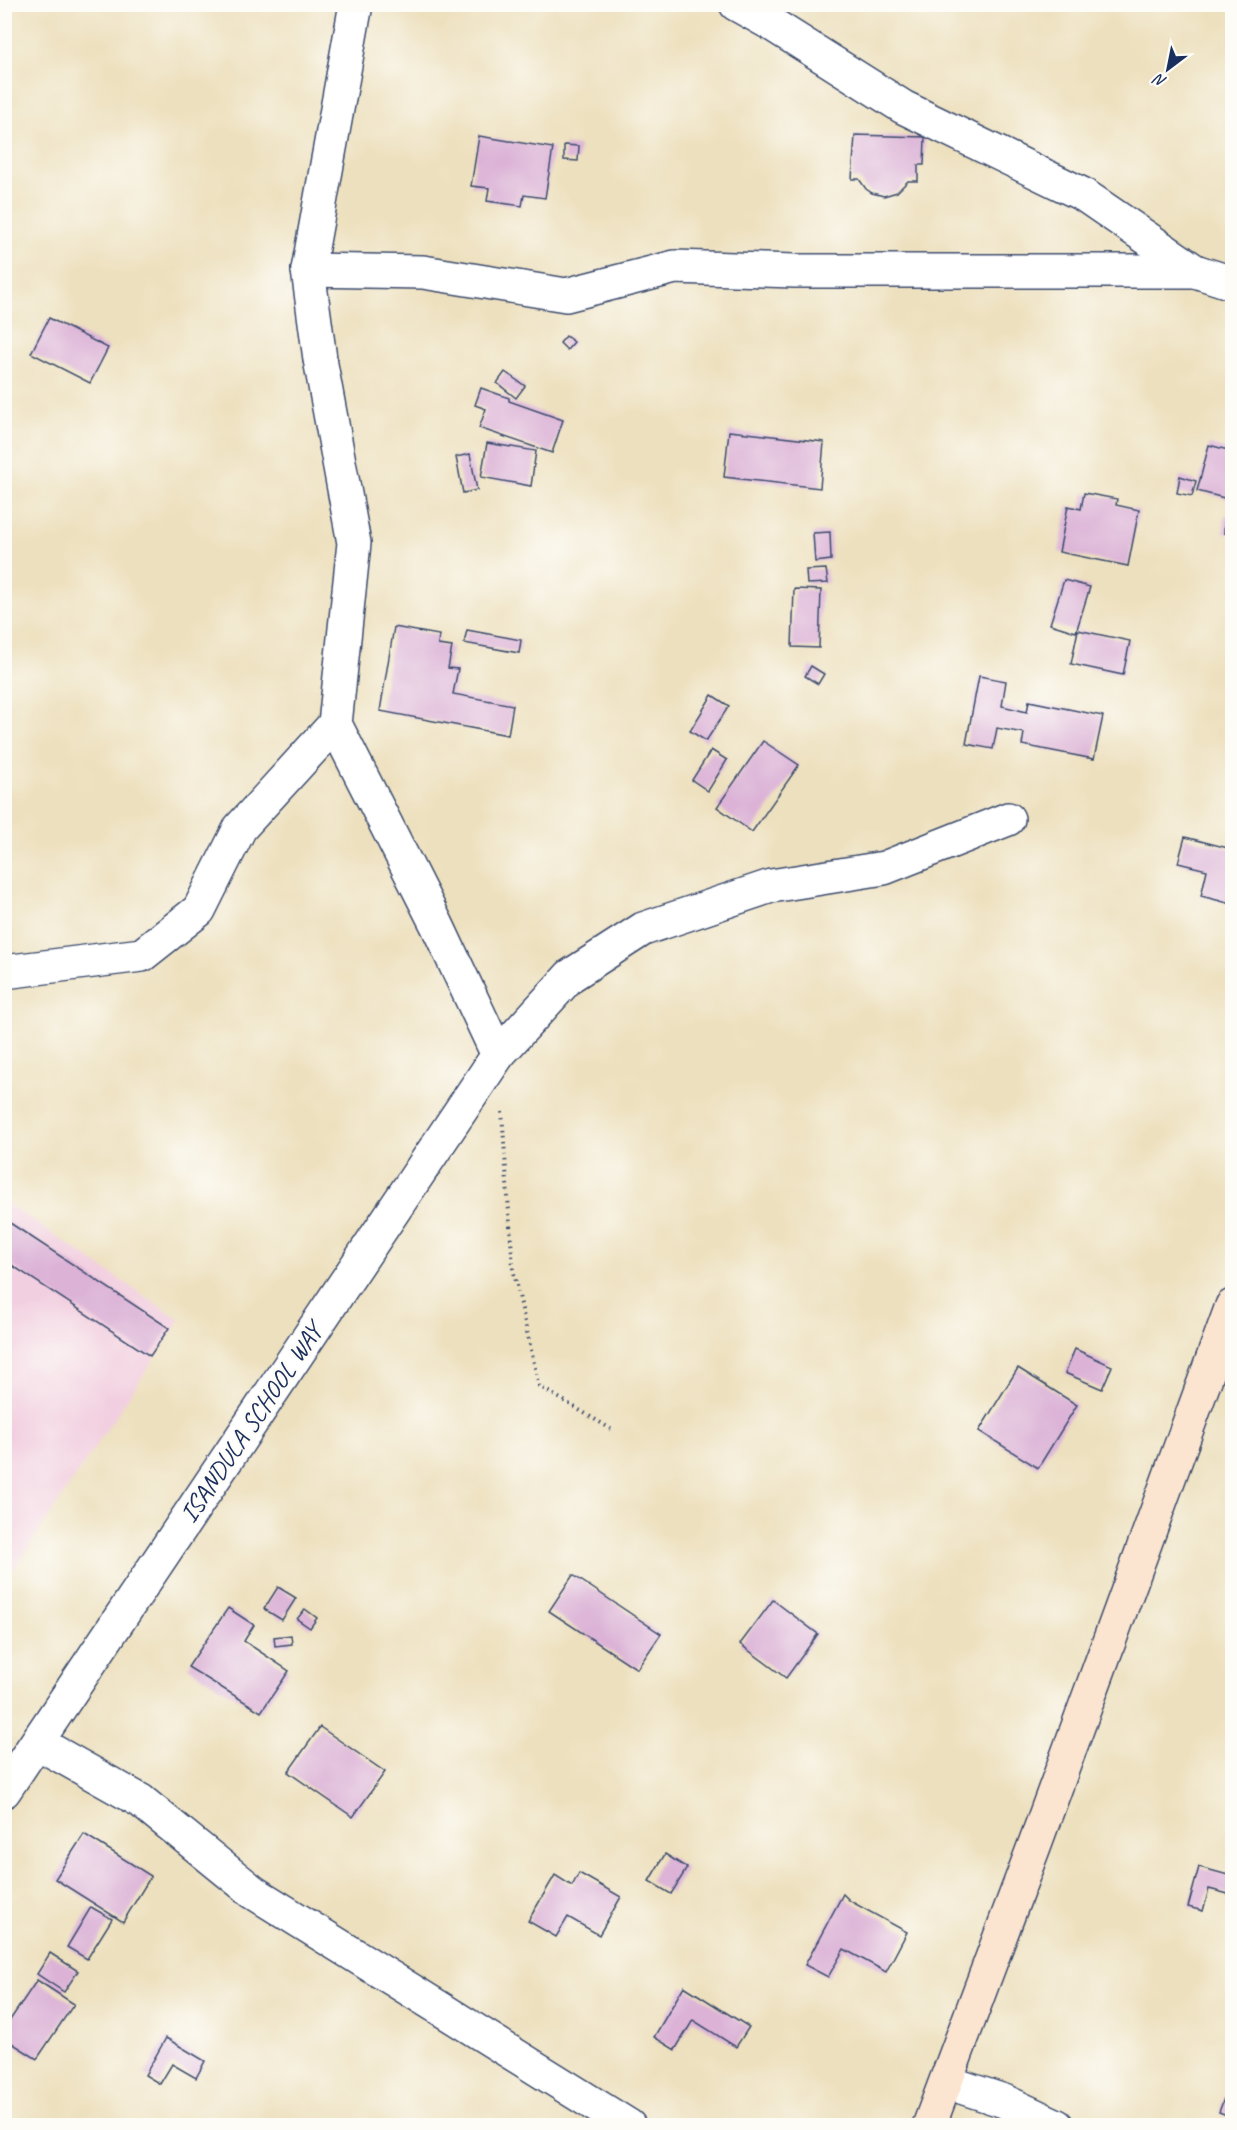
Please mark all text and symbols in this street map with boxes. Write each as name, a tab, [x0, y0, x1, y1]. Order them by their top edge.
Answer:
north arrow	[1138, 39, 1198, 99]
text: N	[1148, 68, 1170, 92]
street label: ISANDULA SCHOOL WAY	[172, 1313, 333, 1529]

